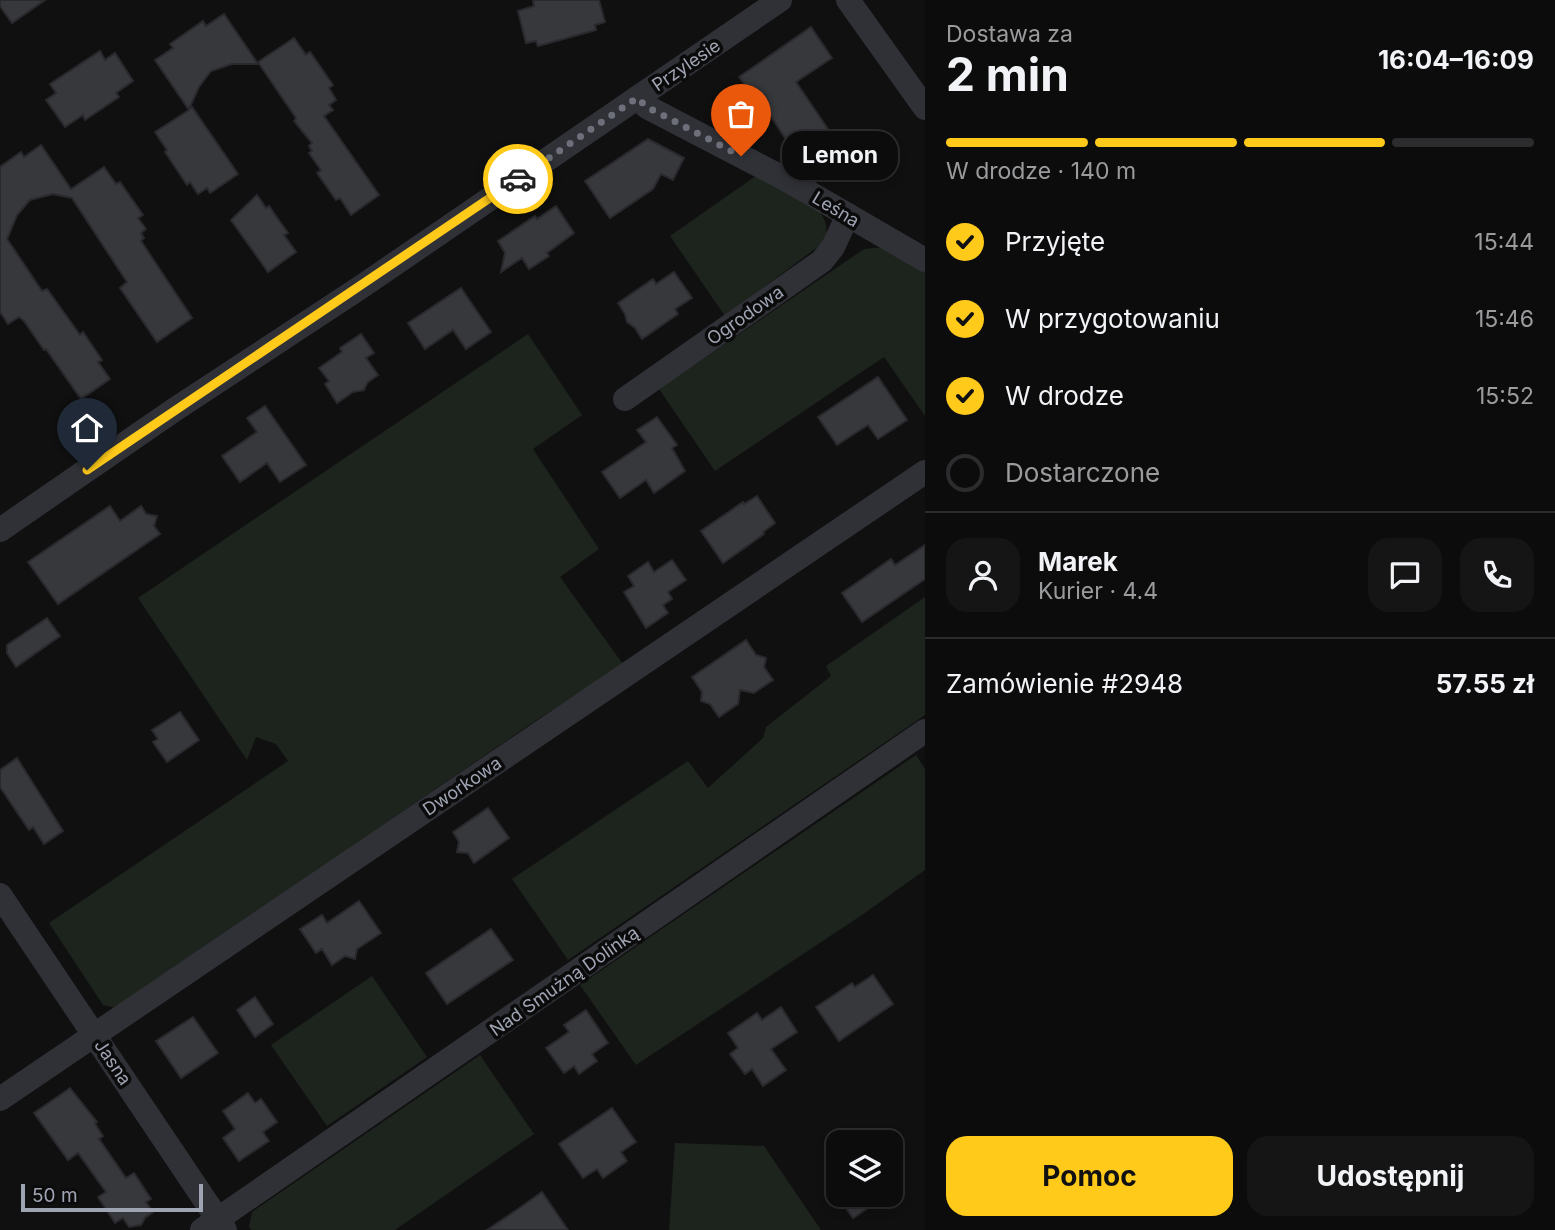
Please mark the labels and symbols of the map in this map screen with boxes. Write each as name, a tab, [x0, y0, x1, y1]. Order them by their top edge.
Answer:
street label: Przylesie	[648, 35, 724, 95]
pin	[711, 84, 771, 156]
callout: Lemon	[783, 132, 898, 180]
courier	[483, 144, 553, 214]
street label: Leśna	[809, 187, 863, 231]
street label: Ogrodowa	[703, 281, 787, 349]
pin	[57, 398, 117, 470]
street label: Dworkowa	[419, 752, 505, 820]
street label: Nad Smużną Dolinką	[486, 922, 642, 1040]
street label: Jasna	[90, 1035, 136, 1089]
scale bar	[21, 1181, 203, 1213]

